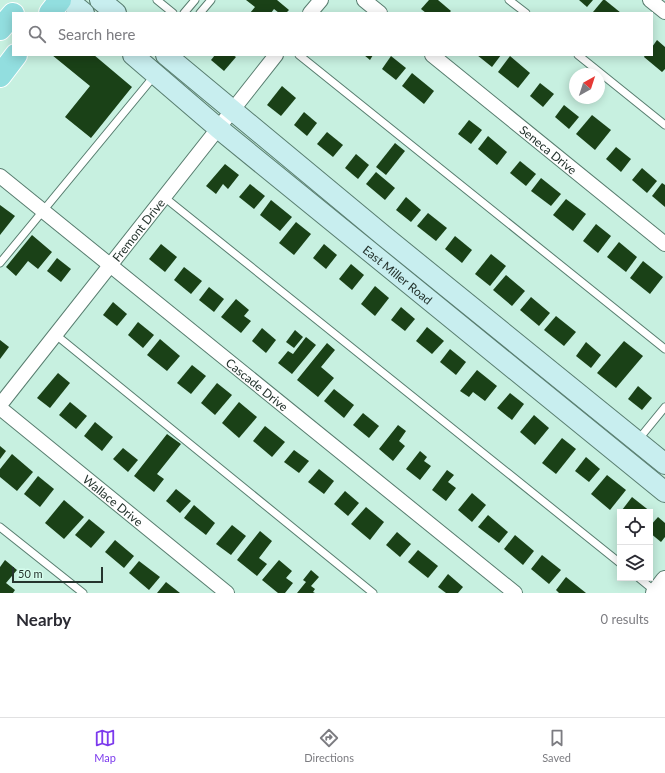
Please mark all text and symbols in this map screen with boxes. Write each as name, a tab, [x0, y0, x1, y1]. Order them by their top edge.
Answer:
search box	[12, 12, 653, 56]
icon: search	[26, 23, 48, 45]
text: Search here	[58, 25, 135, 43]
north arrow	[569, 68, 605, 104]
street label: Seneca Drive	[517, 122, 580, 177]
street label: Fremont Drive	[109, 195, 168, 264]
street label: East Miller Road	[360, 242, 436, 307]
street label: Cascade Drive	[223, 355, 291, 414]
street label: Wallace Drive	[80, 471, 146, 529]
map controls	[617, 509, 653, 581]
button: locate	[617, 509, 653, 545]
button: layers	[617, 545, 653, 581]
scale bar	[12, 565, 103, 584]
text: 50 m	[18, 567, 43, 580]
text: Nearby	[16, 609, 71, 630]
text: 0 results	[601, 611, 649, 627]
tab: Map	[94, 727, 116, 764]
tab: Directions	[304, 727, 354, 764]
tab: Saved	[542, 727, 571, 764]

